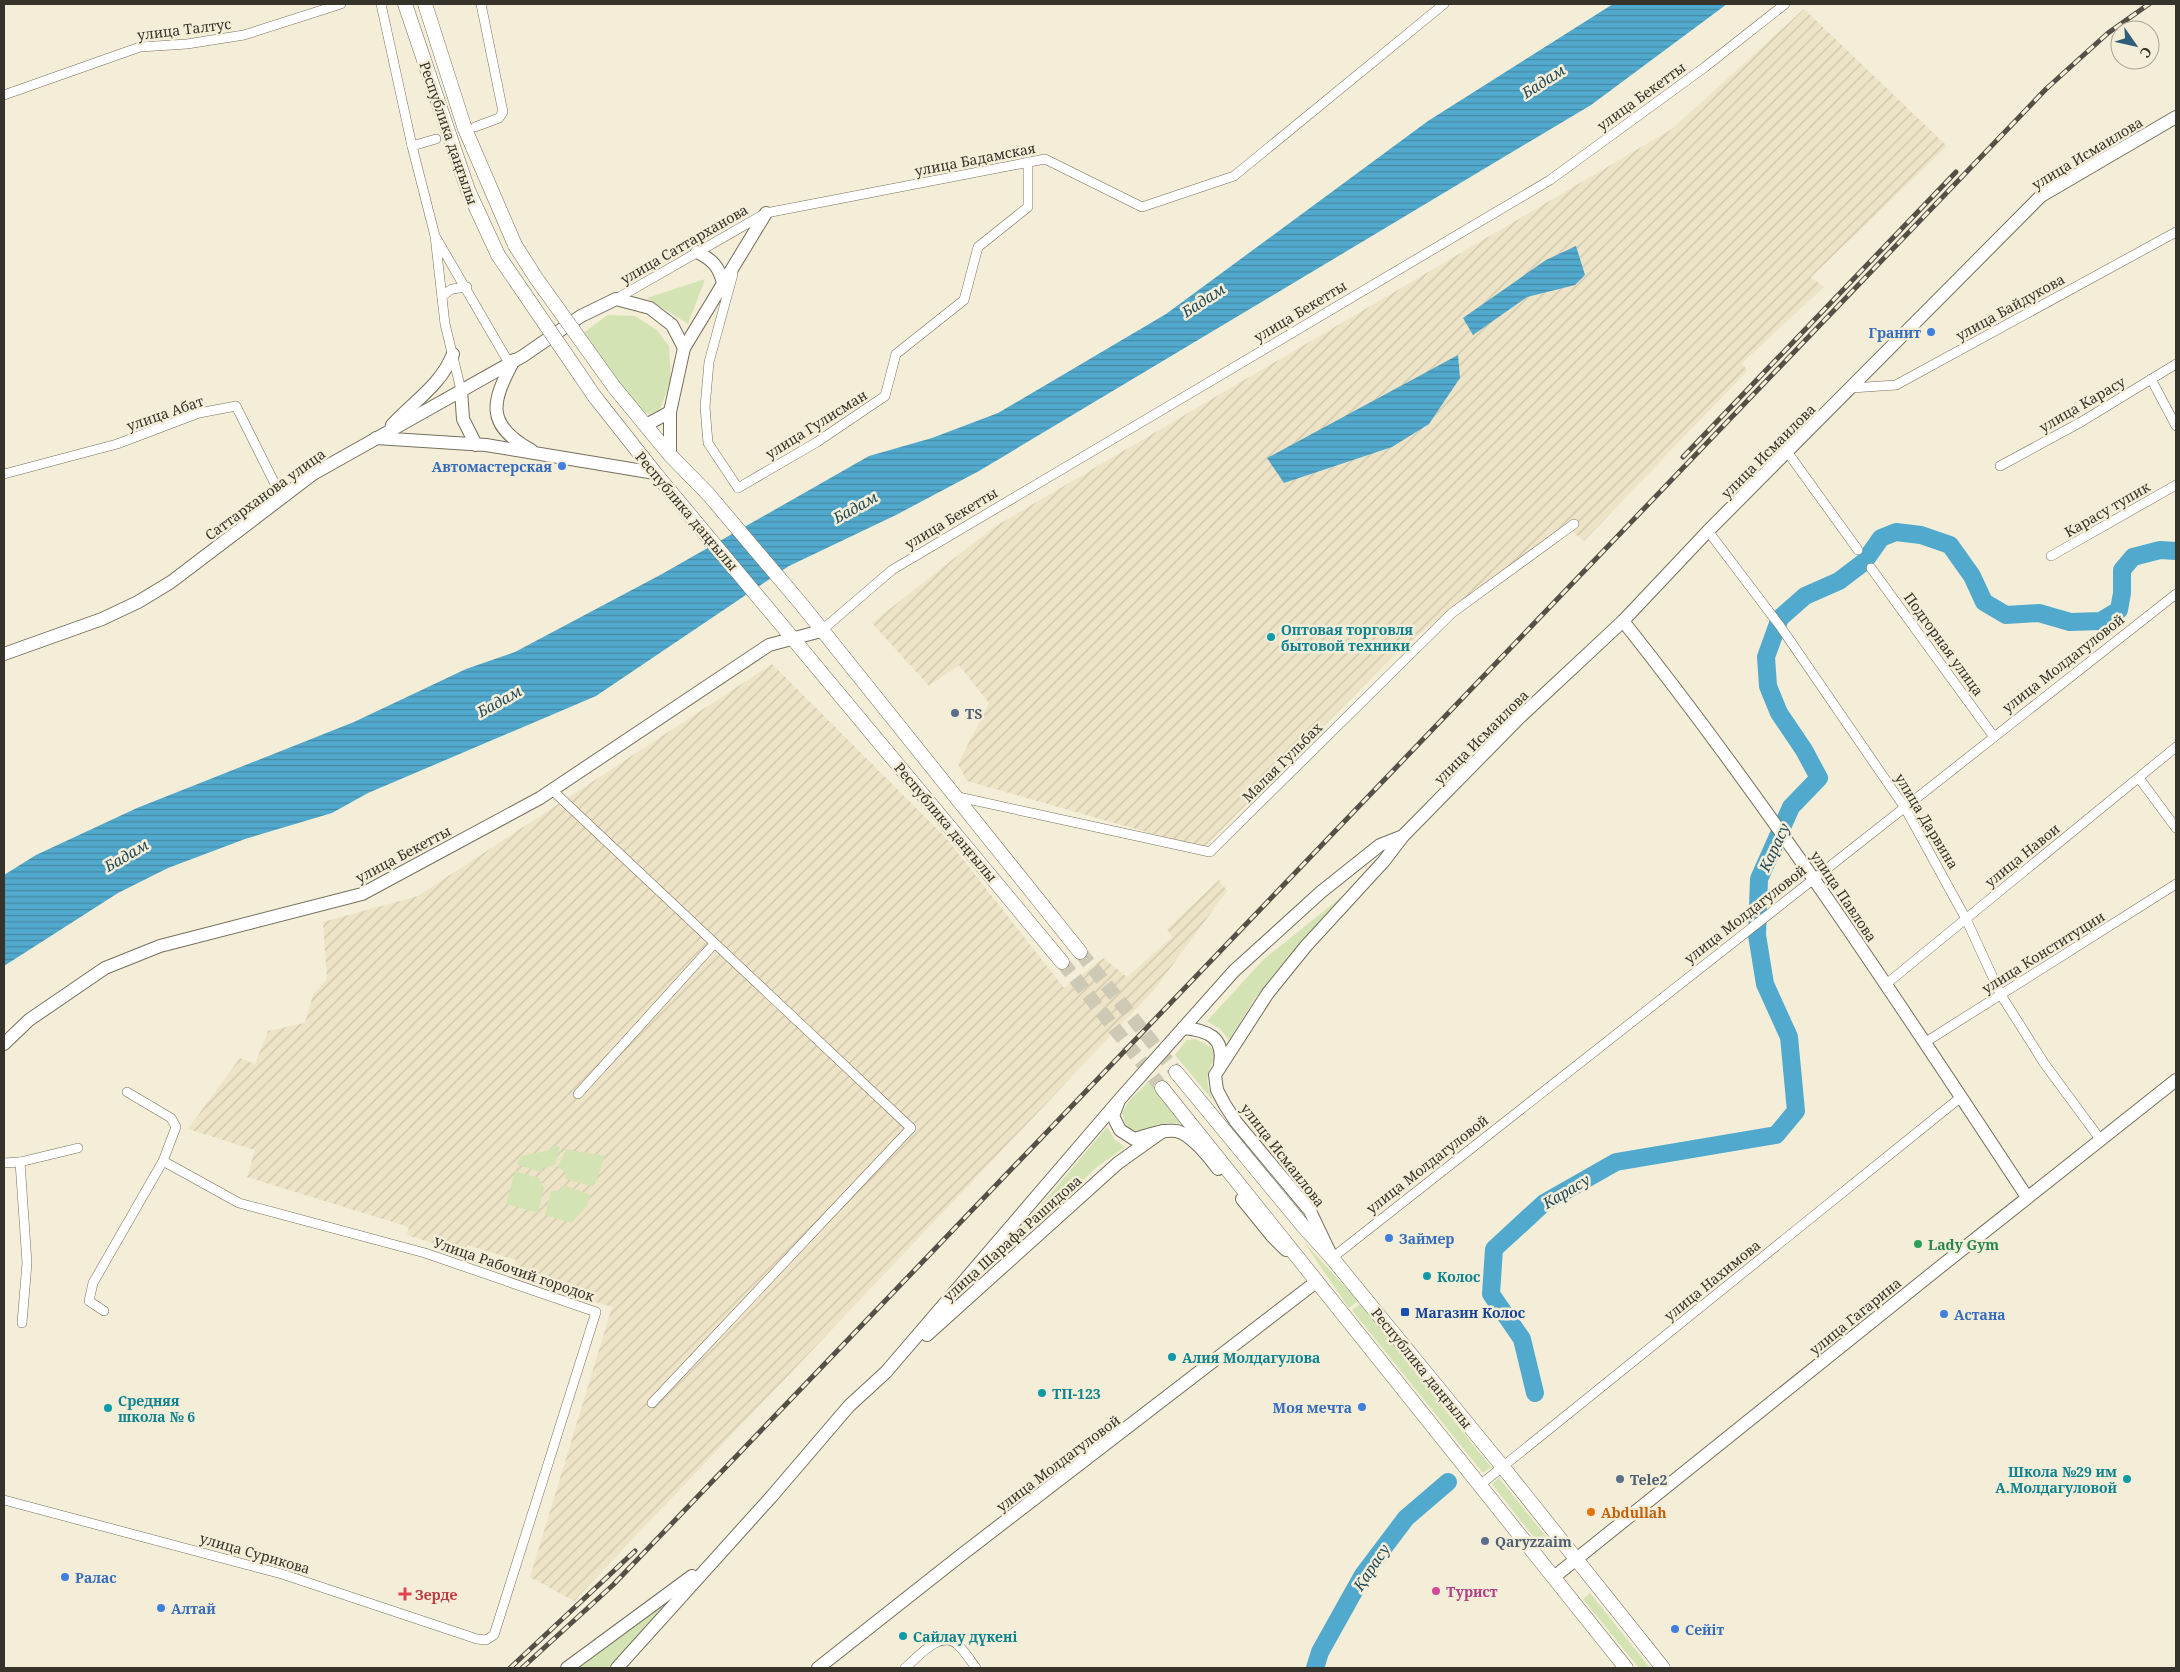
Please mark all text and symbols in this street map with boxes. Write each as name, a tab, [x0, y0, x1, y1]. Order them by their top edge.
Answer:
street label: улица Талтус	[136, 14, 232, 44]
north arrow	[2110, 20, 2160, 70]
text: С	[2136, 43, 2157, 62]
street label: улица Бекетты	[1593, 57, 1689, 135]
street label: Республика даңғылы	[416, 59, 482, 207]
water label: Бадам	[1517, 60, 1569, 103]
street label: улица Исмаилова	[2028, 112, 2146, 194]
street label: улица Бадамская	[913, 138, 1037, 180]
street label: улица Саттарханова	[617, 200, 751, 288]
street label: улица Байдукова	[1952, 269, 2068, 345]
street label: улица Бекетты	[1250, 276, 1350, 346]
water label: Бадам	[1177, 279, 1229, 322]
place label: Гранит	[1869, 323, 1921, 342]
marker: Гранит	[1925, 326, 1937, 338]
street label: улица Карасу	[2035, 372, 2129, 436]
street label: улица Гулисман	[762, 385, 870, 463]
street label: улица Абат	[124, 391, 207, 435]
street label: улица Исмаилова	[1717, 400, 1819, 502]
street label: Саттарханова улица	[201, 444, 329, 544]
street label: Республика даңғылы	[631, 447, 743, 575]
place label: Автомастерская	[432, 457, 552, 476]
marker: Автомастерская	[556, 460, 568, 472]
street label: Карасу тупик	[2061, 477, 2154, 541]
street label: улица Бекетты	[901, 483, 1001, 553]
water label: Бадам	[828, 487, 881, 528]
street label: Подгорная улица	[1900, 588, 1988, 700]
street label: улица Молдагуловой	[1998, 609, 2128, 717]
place label: Оптовая торговля бытовой техники	[1281, 620, 1413, 655]
marker: Оптовая торговля бытовой техники	[1265, 631, 1277, 643]
water label: Бадам	[472, 681, 525, 722]
street label: улица Исмаилова	[1430, 686, 1532, 788]
place label: TS	[965, 704, 982, 723]
marker: TS	[949, 707, 961, 719]
street label: Малая Гульбах	[1238, 717, 1327, 806]
street label: Республика даңғылы	[890, 758, 1002, 886]
street label: улица Дарвина	[1891, 770, 1963, 872]
water label: Карасу	[1754, 819, 1794, 875]
street label: улица Навои	[1981, 819, 2063, 891]
street label: улица Бекетты	[352, 821, 454, 887]
water label: Бадам	[99, 834, 152, 876]
street label: улица Павлова	[1806, 847, 1882, 945]
street label: улица Молдагуловой	[1680, 860, 1810, 968]
street label: улица Конституции	[1978, 906, 2108, 998]
street label: улица Исмаилова	[1237, 1099, 1329, 1211]
street label: улица Молдагуловой	[1362, 1110, 1492, 1218]
water label: Карасу	[1538, 1169, 1593, 1213]
street label: улица Шарафа Рашидова	[939, 1171, 1085, 1305]
place label: Займер	[1399, 1229, 1454, 1248]
marker: Займер	[1383, 1232, 1395, 1244]
street label: Улица Рабочий городок	[431, 1233, 598, 1306]
street label: улица Нахимова	[1660, 1235, 1764, 1325]
place label: Lady Gym	[1928, 1235, 1999, 1254]
marker: Lady Gym	[1912, 1238, 1924, 1250]
place label: Колос	[1437, 1267, 1480, 1286]
marker: Колос	[1421, 1270, 1433, 1282]
street label: улица Гагарина	[1805, 1273, 1905, 1359]
place label: Магазин Колос	[1415, 1303, 1525, 1322]
street label: Республика даңғылы	[1367, 1304, 1477, 1432]
place label: Астана	[1954, 1305, 2006, 1324]
marker: Магазин Колос	[1399, 1306, 1411, 1318]
marker: Астана	[1938, 1308, 1950, 1320]
place label: Алия Молдагулова	[1182, 1348, 1320, 1367]
marker: Алия Молдагулова	[1166, 1351, 1178, 1363]
place label: ТП-123	[1052, 1384, 1101, 1403]
marker: ТП-123	[1036, 1387, 1048, 1399]
place label: Средняя школа № 6	[118, 1391, 195, 1426]
place label: Моя мечта	[1273, 1398, 1352, 1417]
marker: Моя мечта	[1356, 1401, 1368, 1413]
marker: Средняя школа № 6	[102, 1402, 114, 1414]
street label: улица Молдагуловой	[992, 1410, 1124, 1516]
place label: Школа №29 им А.Молдагуловой	[1995, 1462, 2117, 1497]
place label: Tele2	[1630, 1470, 1668, 1489]
marker: Tele2	[1614, 1473, 1626, 1485]
marker: Школа №29 им А.Молдагуловой	[2121, 1473, 2133, 1485]
place label: Аbdullah	[1601, 1503, 1667, 1522]
marker: Аbdullah	[1585, 1506, 1597, 1518]
street label: улица Сурикова	[198, 1528, 312, 1578]
place label: Qaryzzaim	[1495, 1532, 1572, 1551]
marker: Qaryzzaim	[1479, 1535, 1491, 1547]
water label: Қарасу	[1348, 1540, 1394, 1595]
place label: Ралас	[75, 1568, 117, 1587]
marker: Ралас	[59, 1571, 71, 1583]
place label: Турист	[1446, 1582, 1498, 1601]
place label: Зерде	[415, 1585, 457, 1604]
marker: Турист	[1430, 1585, 1442, 1597]
marker: Зерде	[399, 1588, 411, 1600]
place label: Алтай	[171, 1599, 216, 1618]
marker: Алтай	[155, 1602, 167, 1614]
place label: Сейіт	[1685, 1620, 1725, 1639]
marker: Сейіт	[1669, 1623, 1681, 1635]
place label: Сайлау дүкені	[913, 1627, 1017, 1646]
marker: Сайлау дүкені	[897, 1630, 909, 1642]

